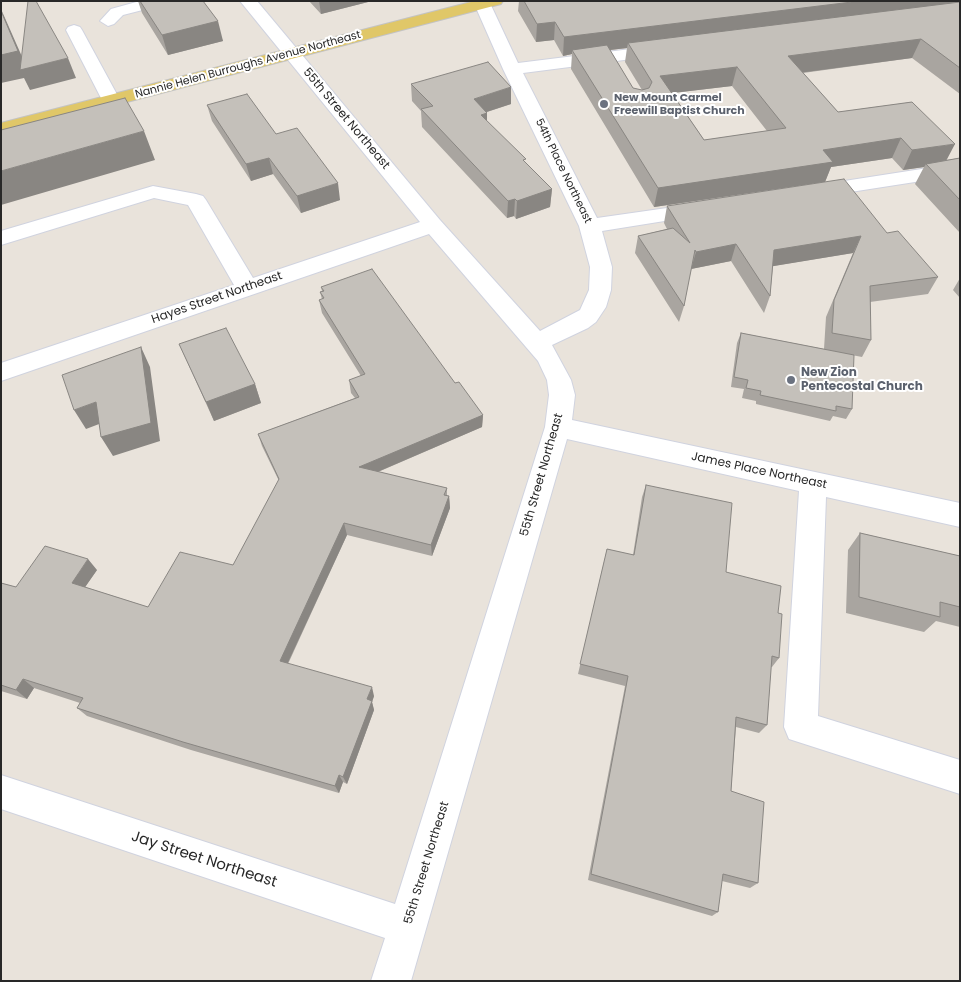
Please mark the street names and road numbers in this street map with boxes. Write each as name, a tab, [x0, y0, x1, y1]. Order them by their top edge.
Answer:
street label: Nannie Helen Burroughs Avenue Northeast	[134, 28, 362, 102]
street label: 55th Street Northeast	[300, 66, 392, 172]
street label: 54th Place Northeast	[532, 117, 594, 225]
street label: Hayes Street Northeast	[150, 269, 284, 327]
street label: 55th Street Northeast	[518, 412, 566, 538]
street label: James Place Northeast	[690, 450, 828, 492]
street label: 55th Street Northeast	[401, 800, 453, 926]
street label: Jay Street Northeast	[129, 828, 279, 892]

